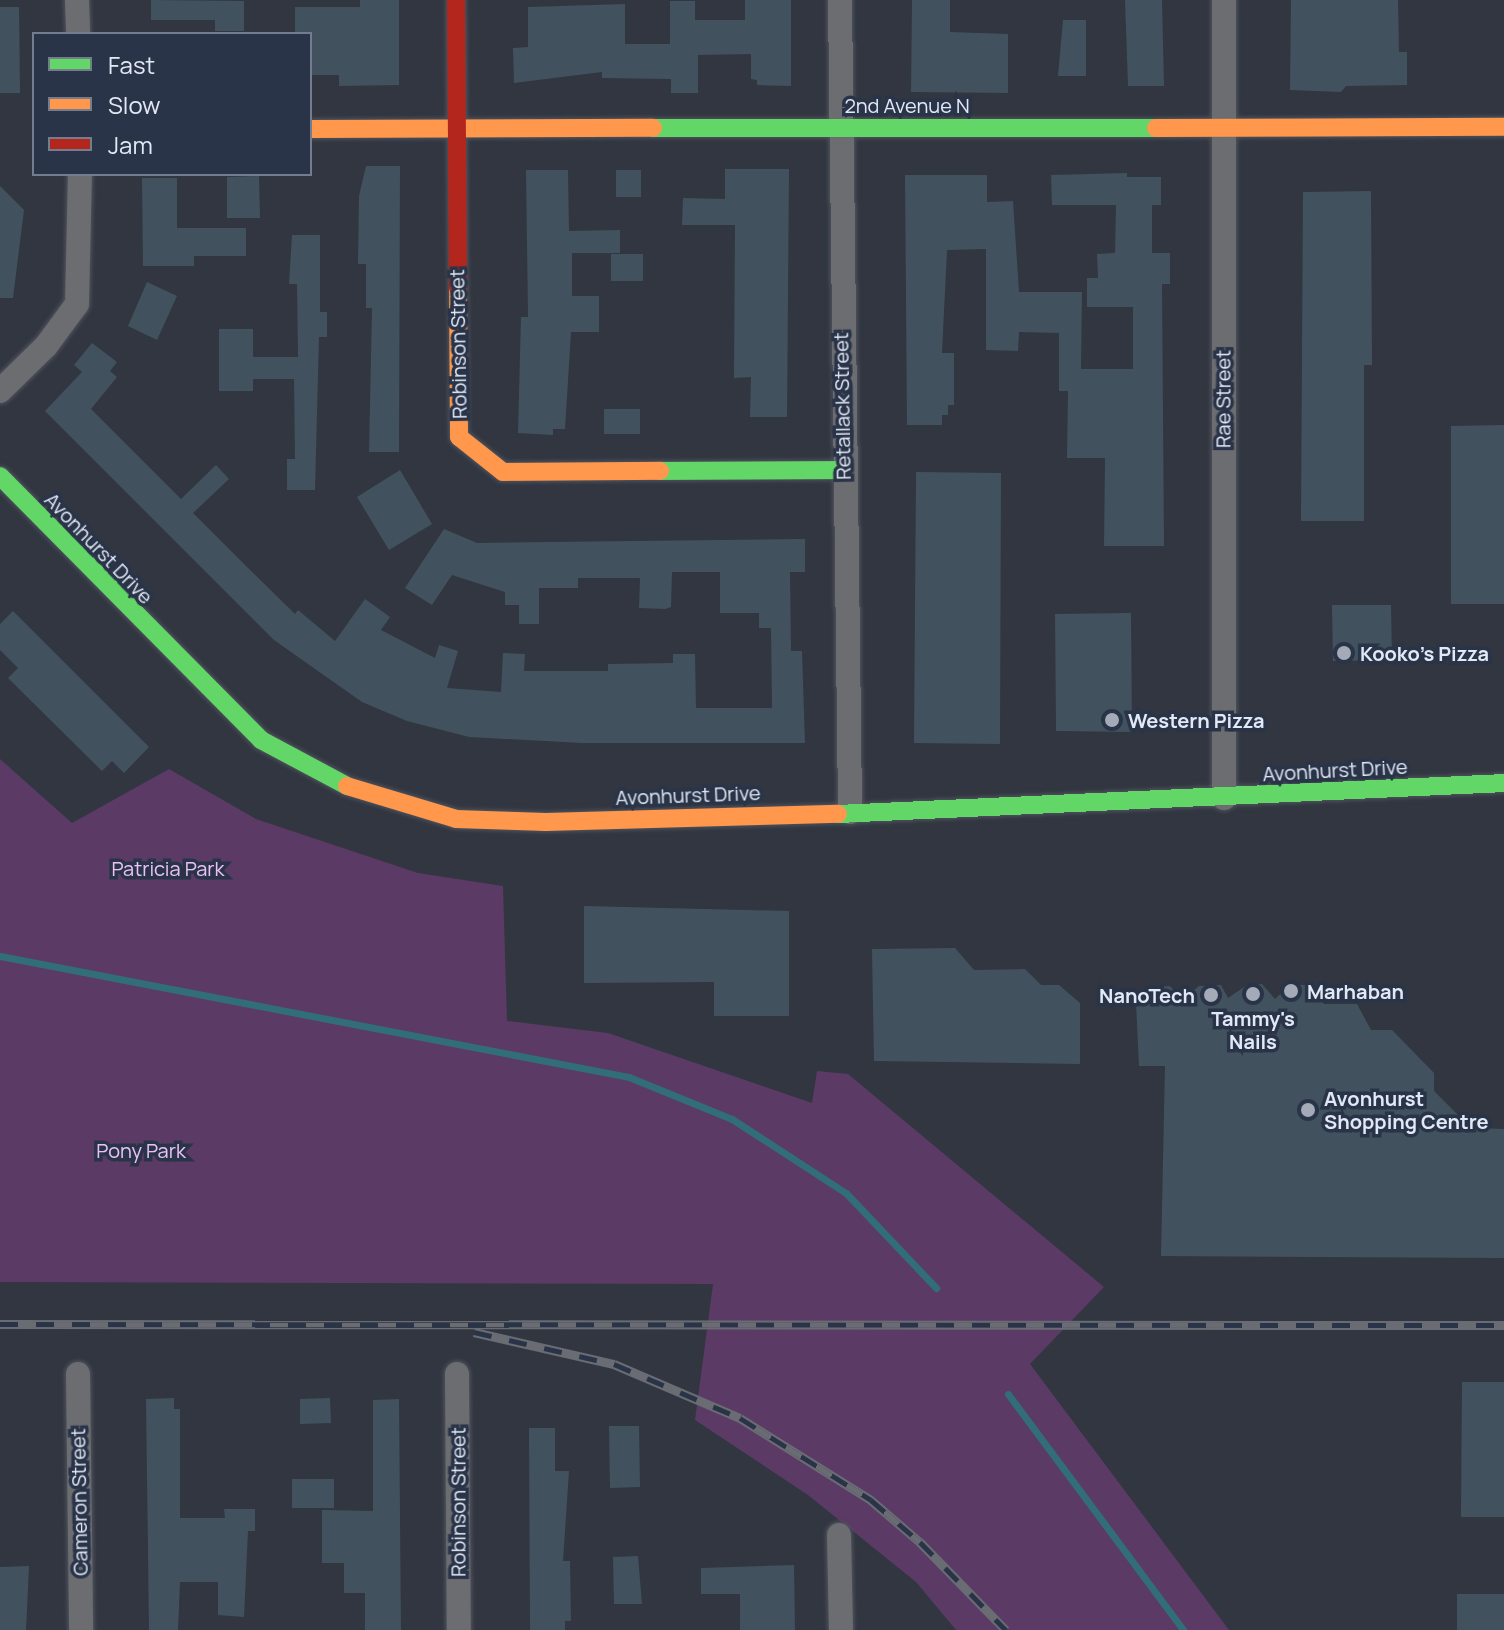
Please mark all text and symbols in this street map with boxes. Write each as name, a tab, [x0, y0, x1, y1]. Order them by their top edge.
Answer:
legend	[32, 32, 312, 176]
text: Fast	[108, 48, 155, 81]
text: Slow	[108, 88, 161, 121]
street label: 2nd Avenue N	[844, 93, 970, 117]
text: Jam	[108, 128, 153, 161]
street label: Robinson Street	[445, 269, 471, 419]
street label: Retallack Street	[829, 332, 855, 480]
street label: Rae Street	[1211, 350, 1235, 448]
street label: Avonhurst Drive	[40, 487, 158, 609]
place label: Kooko's Pizza	[1360, 641, 1488, 665]
marker: Kooko's Pizza	[1335, 644, 1353, 662]
place label: Western Pizza	[1128, 708, 1264, 732]
marker: Western Pizza	[1103, 711, 1121, 729]
street label: Avonhurst Drive	[1262, 754, 1408, 786]
street label: Avonhurst Drive	[615, 780, 761, 810]
park label: Patricia Park	[111, 856, 225, 880]
place label: Marhaban	[1307, 979, 1404, 1003]
marker: Marhaban	[1282, 982, 1300, 1000]
place label: NanoTech	[1099, 983, 1195, 1007]
marker: Tammy's Nails	[1244, 985, 1262, 1003]
marker: NanoTech	[1202, 986, 1220, 1004]
place label: Tammy's Nails	[1211, 1006, 1295, 1053]
place label: Avonhurst Shopping Centre	[1324, 1086, 1489, 1133]
marker: Avonhurst Shopping Centre	[1299, 1101, 1317, 1119]
park label: Pony Park	[96, 1138, 186, 1162]
street label: Robinson Street	[446, 1427, 470, 1577]
street label: Cameron Street	[66, 1428, 92, 1576]

